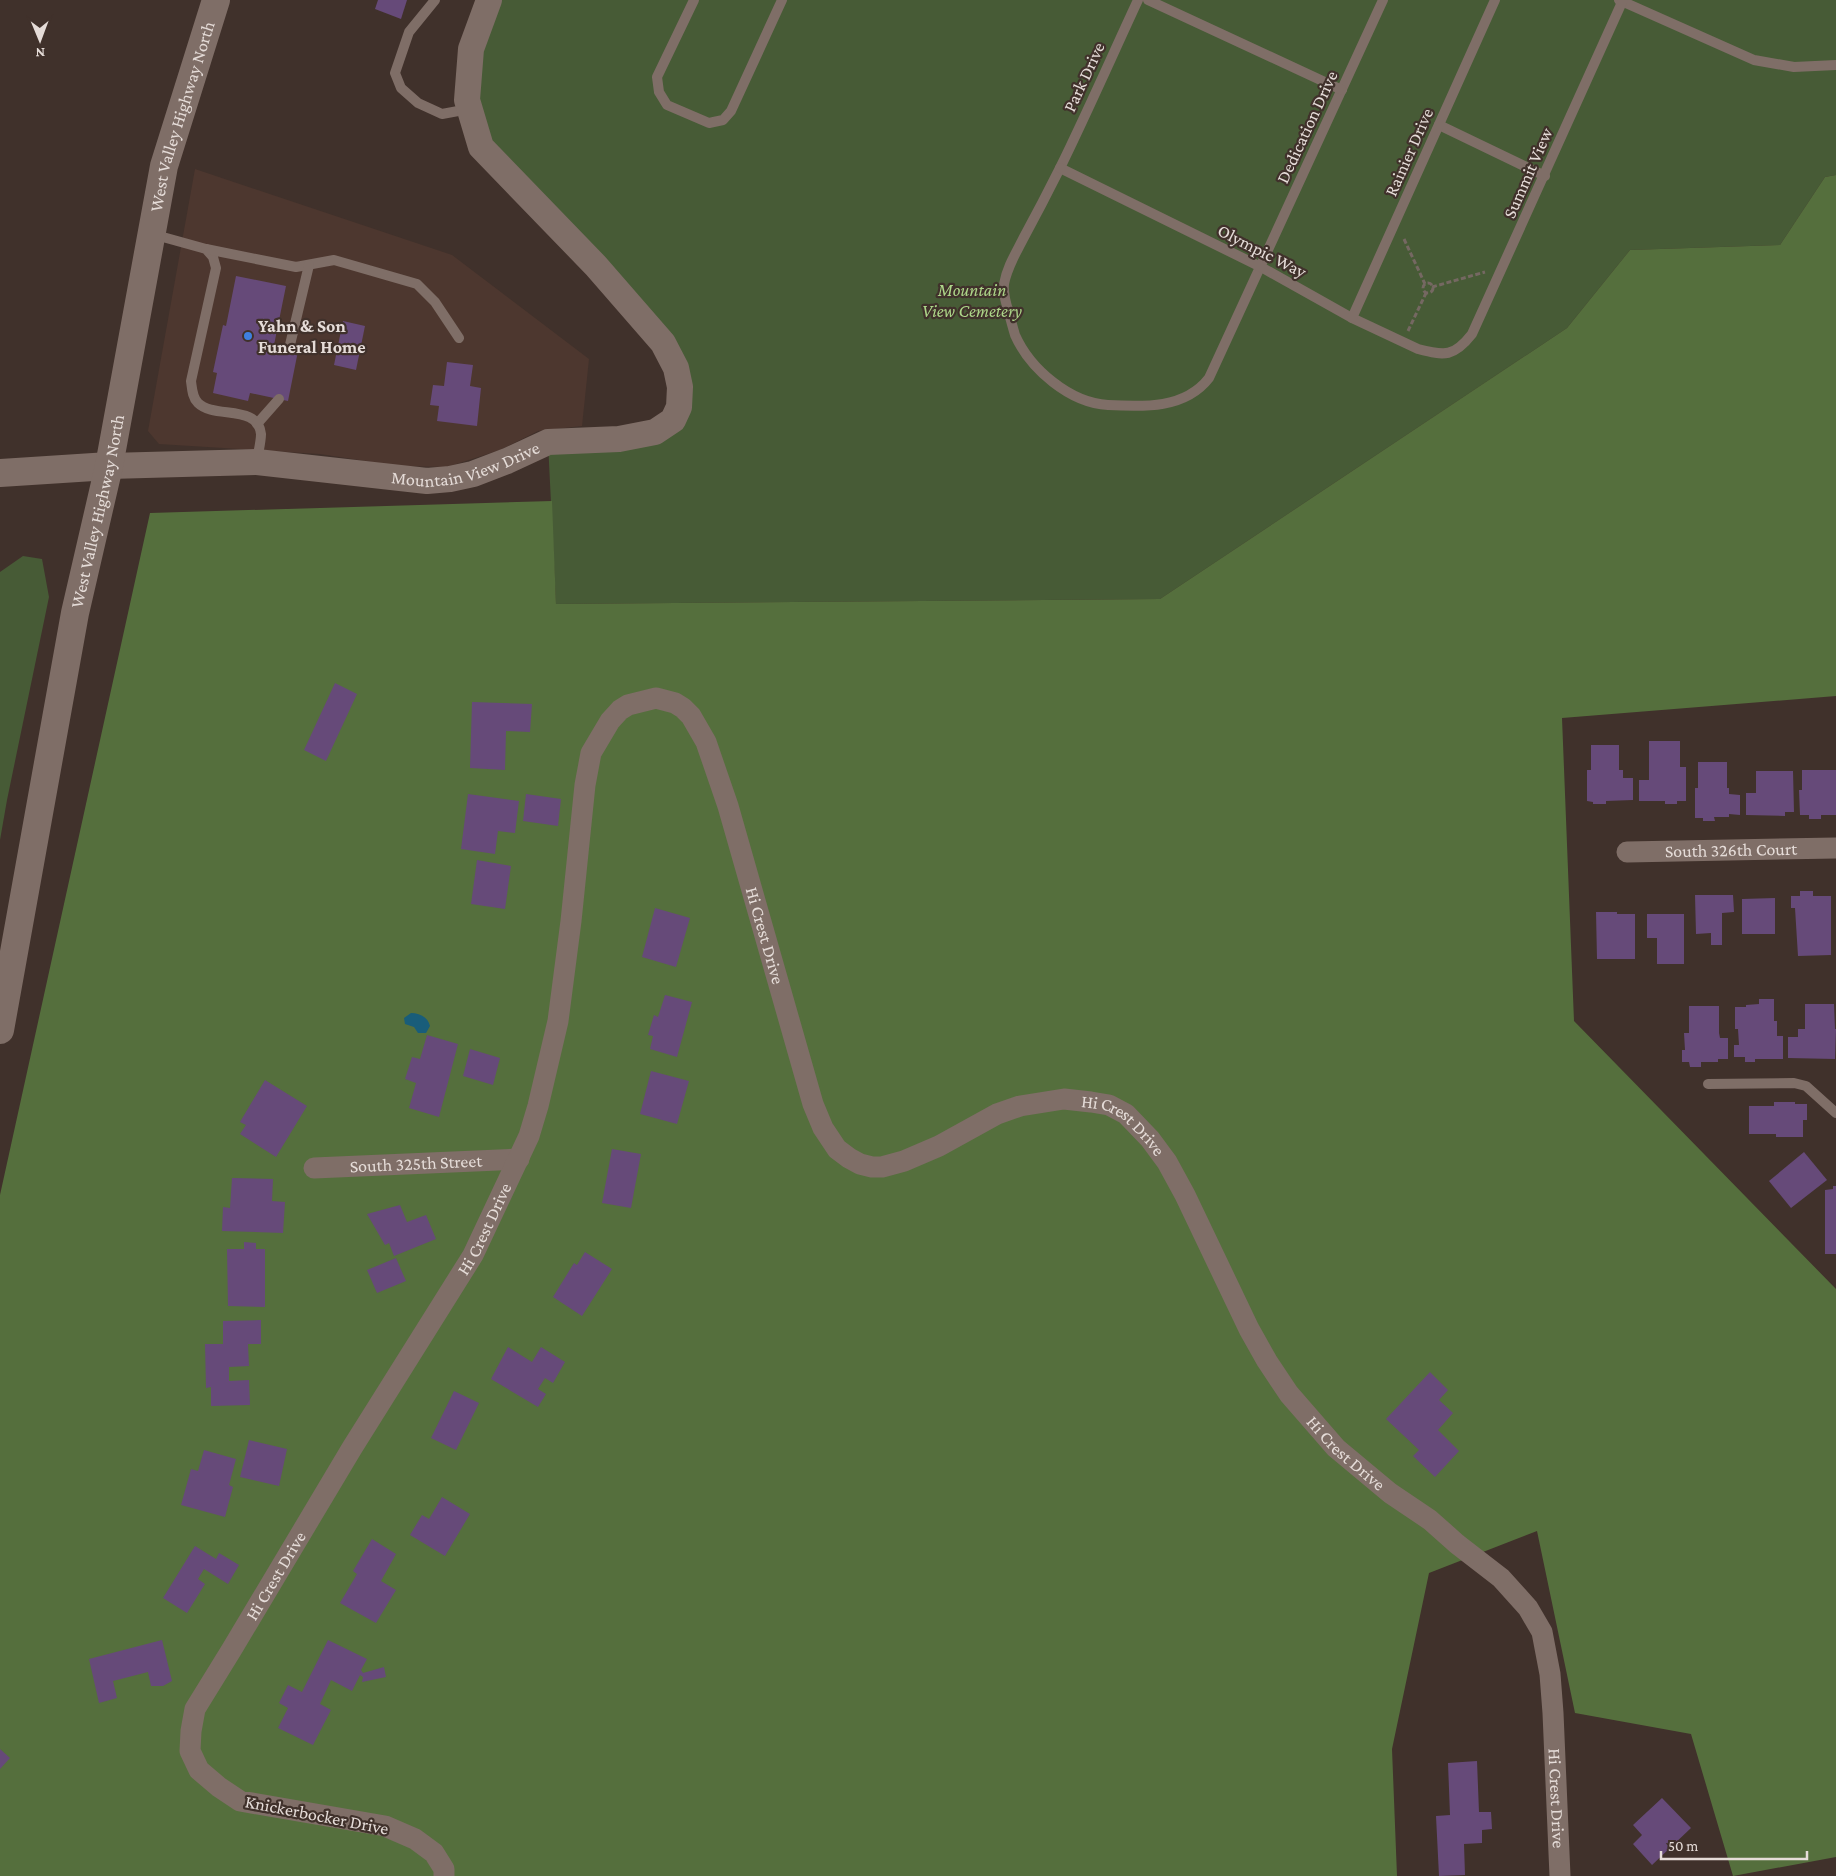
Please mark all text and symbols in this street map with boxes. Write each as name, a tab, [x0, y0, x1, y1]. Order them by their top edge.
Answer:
north arrow	[15, 15, 65, 65]
street label: West Valley Highway North	[146, 18, 219, 213]
street label: Park Drive	[1059, 39, 1109, 115]
text: N	[35, 45, 45, 61]
street label: Dedication Drive	[1272, 68, 1342, 186]
street label: Rainier Drive	[1381, 105, 1437, 199]
street label: Summit View	[1499, 124, 1557, 221]
street label: Olympic Way	[1214, 220, 1310, 282]
park label: Mountain View Cemetery	[922, 280, 1023, 321]
place label: Yahn & Son Funeral Home	[258, 316, 366, 357]
marker: Yahn & Son Funeral Home	[242, 330, 254, 342]
street label: West Valley Highway North	[66, 413, 128, 610]
street label: Mountain View Drive	[390, 437, 543, 491]
street label: South 326th Court	[1665, 839, 1798, 861]
street label: Hi Crest Drive	[742, 885, 788, 986]
street label: Hi Crest Drive	[1080, 1091, 1169, 1160]
street label: South 325th Street	[349, 1151, 484, 1176]
street label: Hi Crest Drive	[453, 1180, 515, 1279]
street label: Hi Crest Drive	[1303, 1412, 1389, 1495]
street label: Hi Crest Drive	[241, 1528, 310, 1624]
street label: Hi Crest Drive	[1545, 1748, 1569, 1849]
street label: Knickerbocker Drive	[244, 1791, 390, 1839]
scale bar	[1661, 1828, 1807, 1860]
text: 50 m	[1668, 1838, 1698, 1854]

